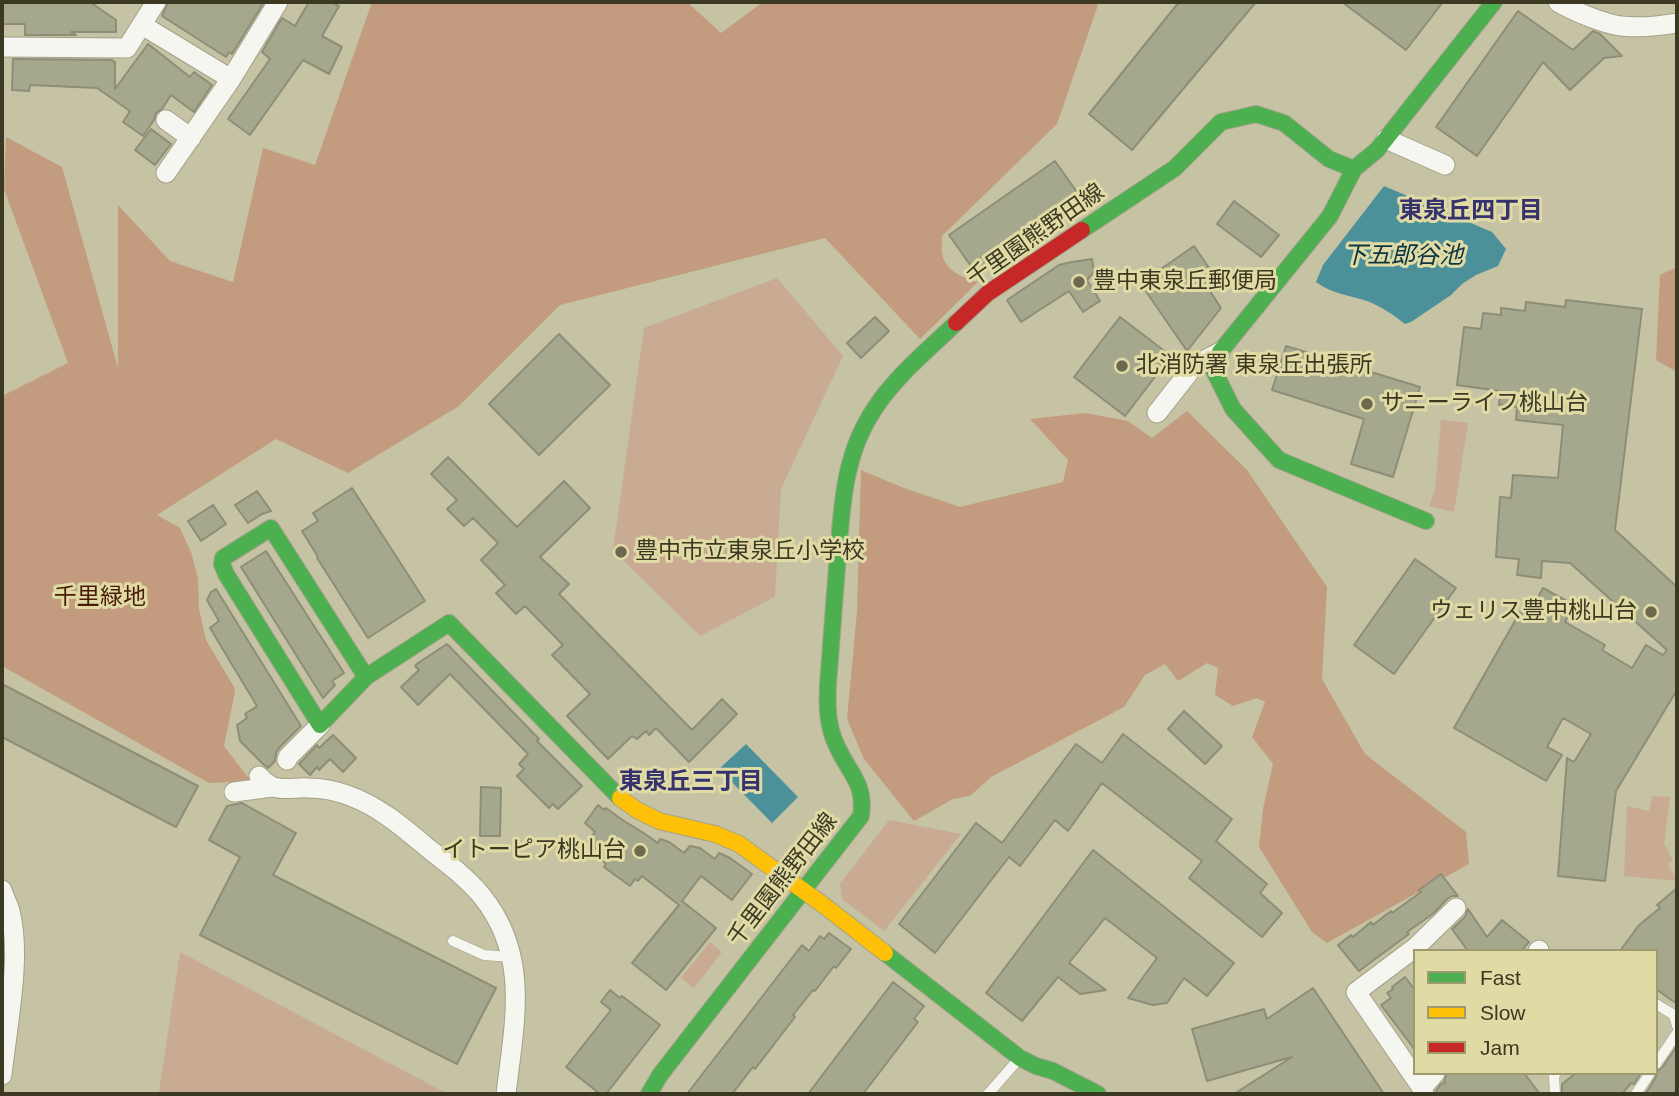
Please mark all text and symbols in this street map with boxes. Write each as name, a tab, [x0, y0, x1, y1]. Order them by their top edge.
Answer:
street label: 千里園熊野田線	[962, 179, 1110, 293]
district label: 東泉丘四丁目	[1399, 197, 1543, 225]
water label: 下五郎谷池	[1343, 242, 1463, 270]
place label: 豊中東泉丘郵便局	[1093, 268, 1277, 296]
marker: 豊中東泉丘郵便局	[1071, 274, 1087, 290]
place label: 北消防署 東泉丘出張所	[1136, 352, 1372, 380]
marker: 北消防署 東泉丘出張所	[1114, 358, 1130, 374]
place label: サニーライフ桃山台	[1381, 390, 1588, 418]
marker: サニーライフ桃山台	[1359, 396, 1375, 412]
place label: 豊中市立東泉丘小学校	[635, 538, 865, 566]
marker: 豊中市立東泉丘小学校	[613, 544, 629, 560]
park label: 千里緑地	[54, 584, 146, 612]
place label: ウェリス豊中桃山台	[1430, 598, 1637, 626]
marker: ウェリス豊中桃山台	[1643, 604, 1659, 620]
district label: 東泉丘三丁目	[619, 768, 763, 796]
street label: 千里園熊野田線	[723, 808, 843, 952]
place label: イトーピア桃山台	[442, 837, 626, 865]
marker: イトーピア桃山台	[632, 843, 648, 859]
legend	[1413, 949, 1658, 1075]
text: Fast	[1480, 966, 1521, 989]
text: Slow	[1480, 1001, 1526, 1024]
text: Jam	[1480, 1036, 1520, 1059]

